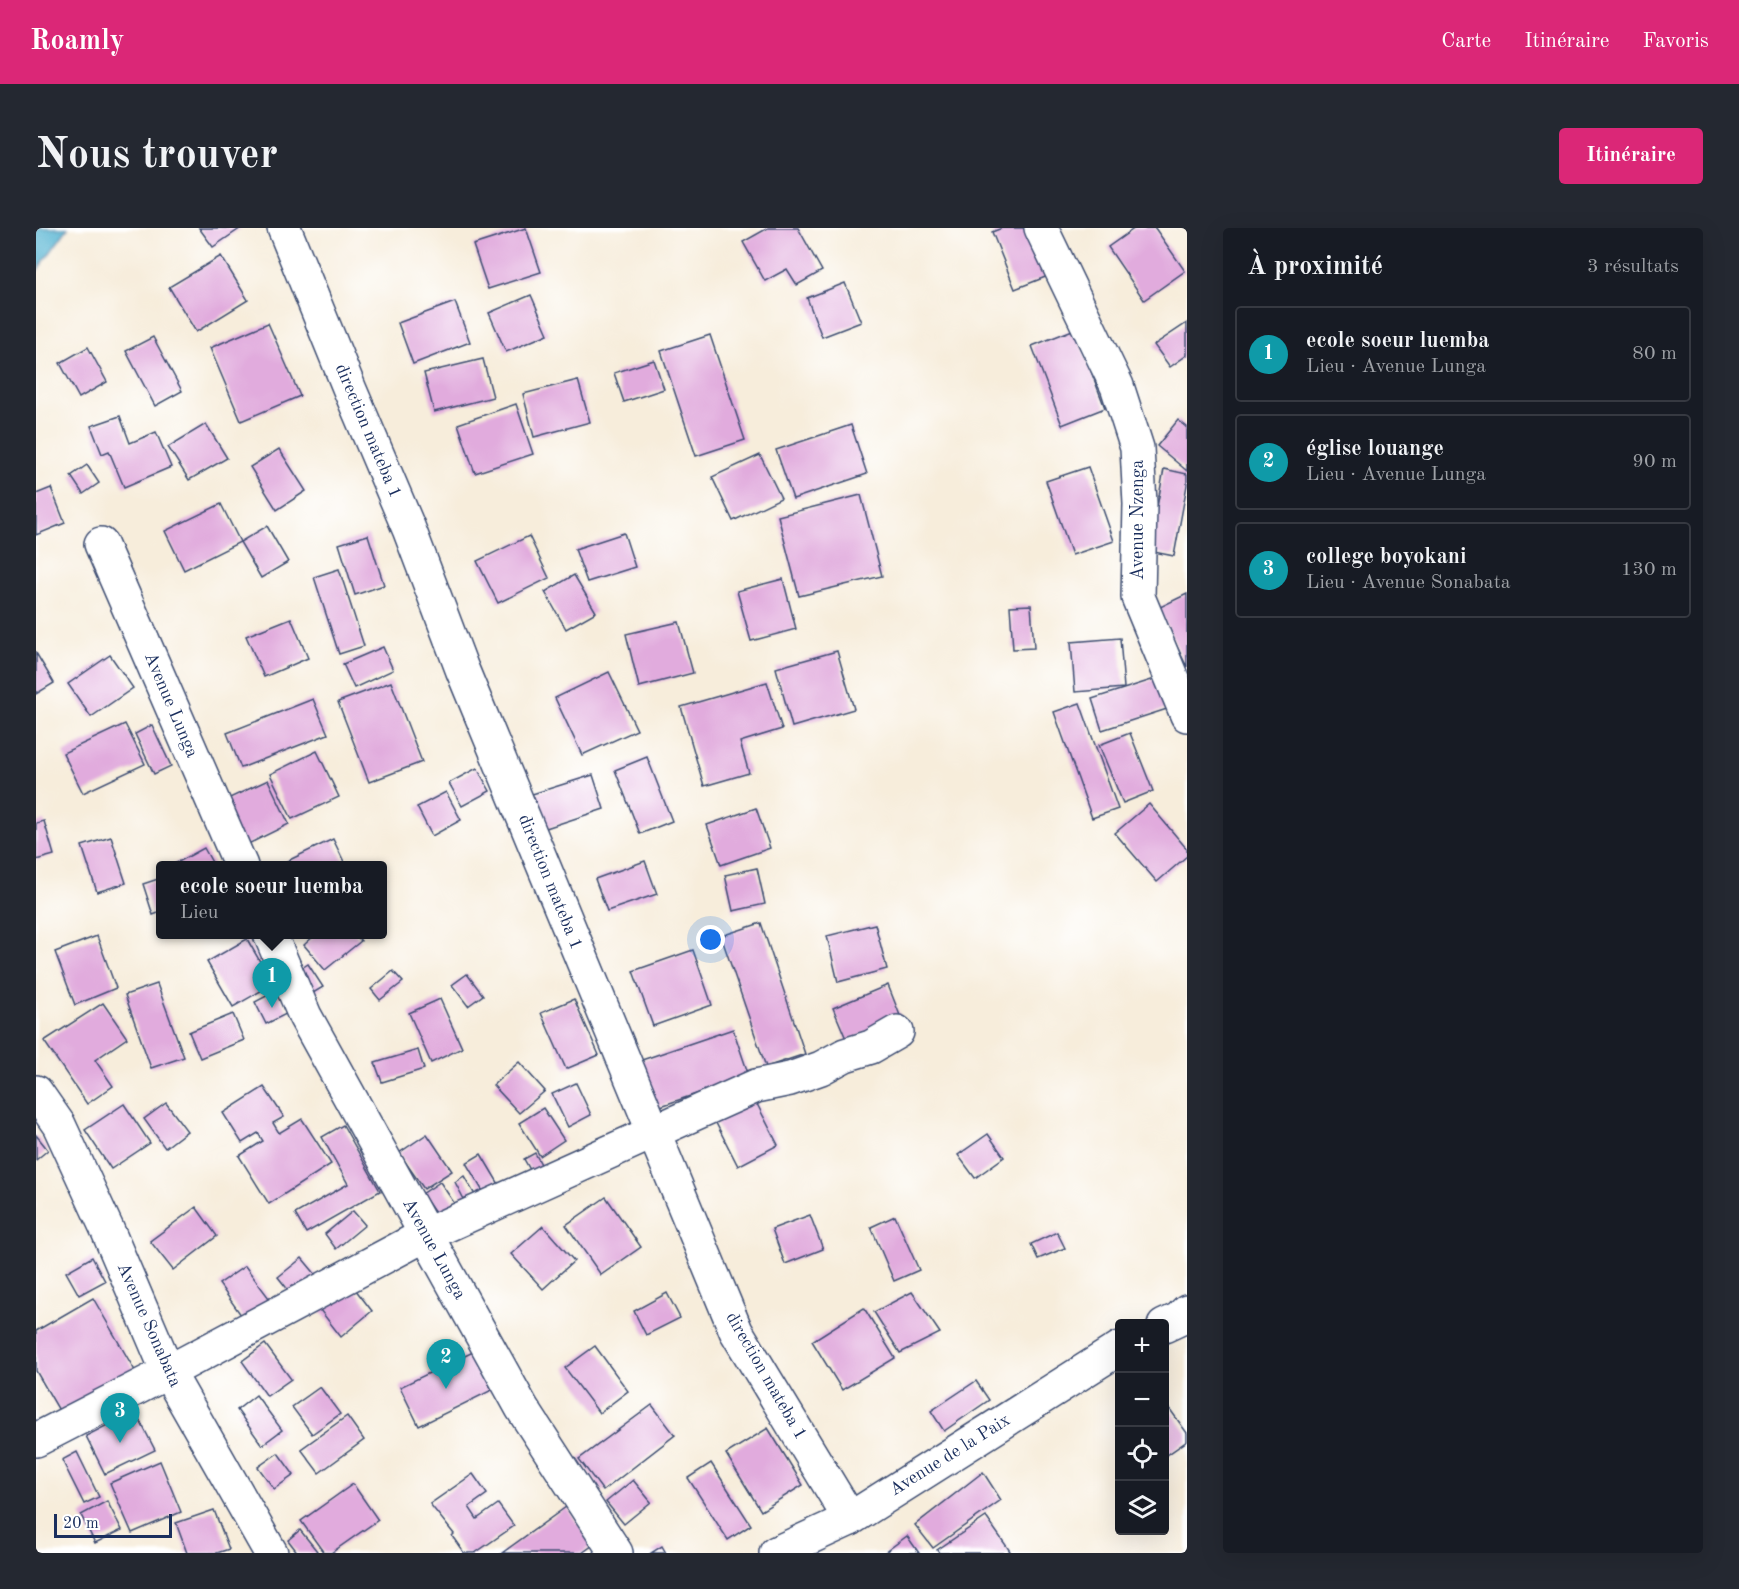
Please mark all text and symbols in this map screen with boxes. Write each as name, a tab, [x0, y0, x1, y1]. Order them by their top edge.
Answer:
text: Roamly	[30, 28, 124, 56]
text: Carte	[1441, 31, 1491, 52]
text: Itinéraire	[1524, 31, 1610, 52]
text: Favoris	[1643, 31, 1709, 52]
button: Itinéraire	[1559, 128, 1703, 184]
text: Nous trouver	[36, 135, 278, 177]
text: À proximité	[1247, 254, 1383, 280]
text: 3 résultats	[1587, 257, 1679, 277]
text: ecole soeur luemba	[1306, 330, 1489, 352]
text: 1	[1263, 344, 1274, 364]
text: 80 m	[1632, 344, 1677, 364]
text: Lieu · Avenue Lunga	[1306, 357, 1486, 377]
street label: direction mateba 1	[332, 361, 404, 501]
text: église louange	[1306, 438, 1444, 460]
text: 2	[1263, 452, 1274, 472]
text: 90 m	[1632, 452, 1677, 472]
street label: Avenue Nzenga	[1129, 460, 1147, 580]
text: Lieu · Avenue Lunga	[1306, 465, 1486, 485]
text: college boyokani	[1306, 546, 1467, 568]
text: 3	[1263, 560, 1274, 580]
text: 130 m	[1621, 560, 1677, 580]
text: Lieu · Avenue Sonabata	[1306, 573, 1511, 593]
street label: Avenue Lunga	[141, 650, 201, 760]
street label: direction mateba 1	[515, 812, 585, 952]
popup	[156, 861, 387, 939]
text: ecole soeur luemba	[180, 876, 363, 898]
text: Lieu	[180, 903, 218, 923]
your location	[696, 925, 725, 954]
pin: 1	[252, 958, 292, 1008]
street label: Avenue Lunga	[399, 1196, 469, 1303]
street label: Avenue Sonabata	[113, 1260, 185, 1390]
street label: direction mateba 1	[722, 1309, 810, 1443]
map controls	[1115, 1319, 1169, 1535]
button: +	[1115, 1319, 1169, 1373]
pin: 2	[426, 1340, 466, 1389]
button: −	[1115, 1373, 1169, 1427]
pin: 3	[100, 1394, 140, 1443]
street label: Avenue de la Paix	[887, 1411, 1013, 1499]
button: locate	[1115, 1427, 1169, 1481]
button: layers	[1115, 1481, 1169, 1535]
scale bar	[54, 1511, 172, 1538]
text: 20 m	[63, 1516, 99, 1532]

